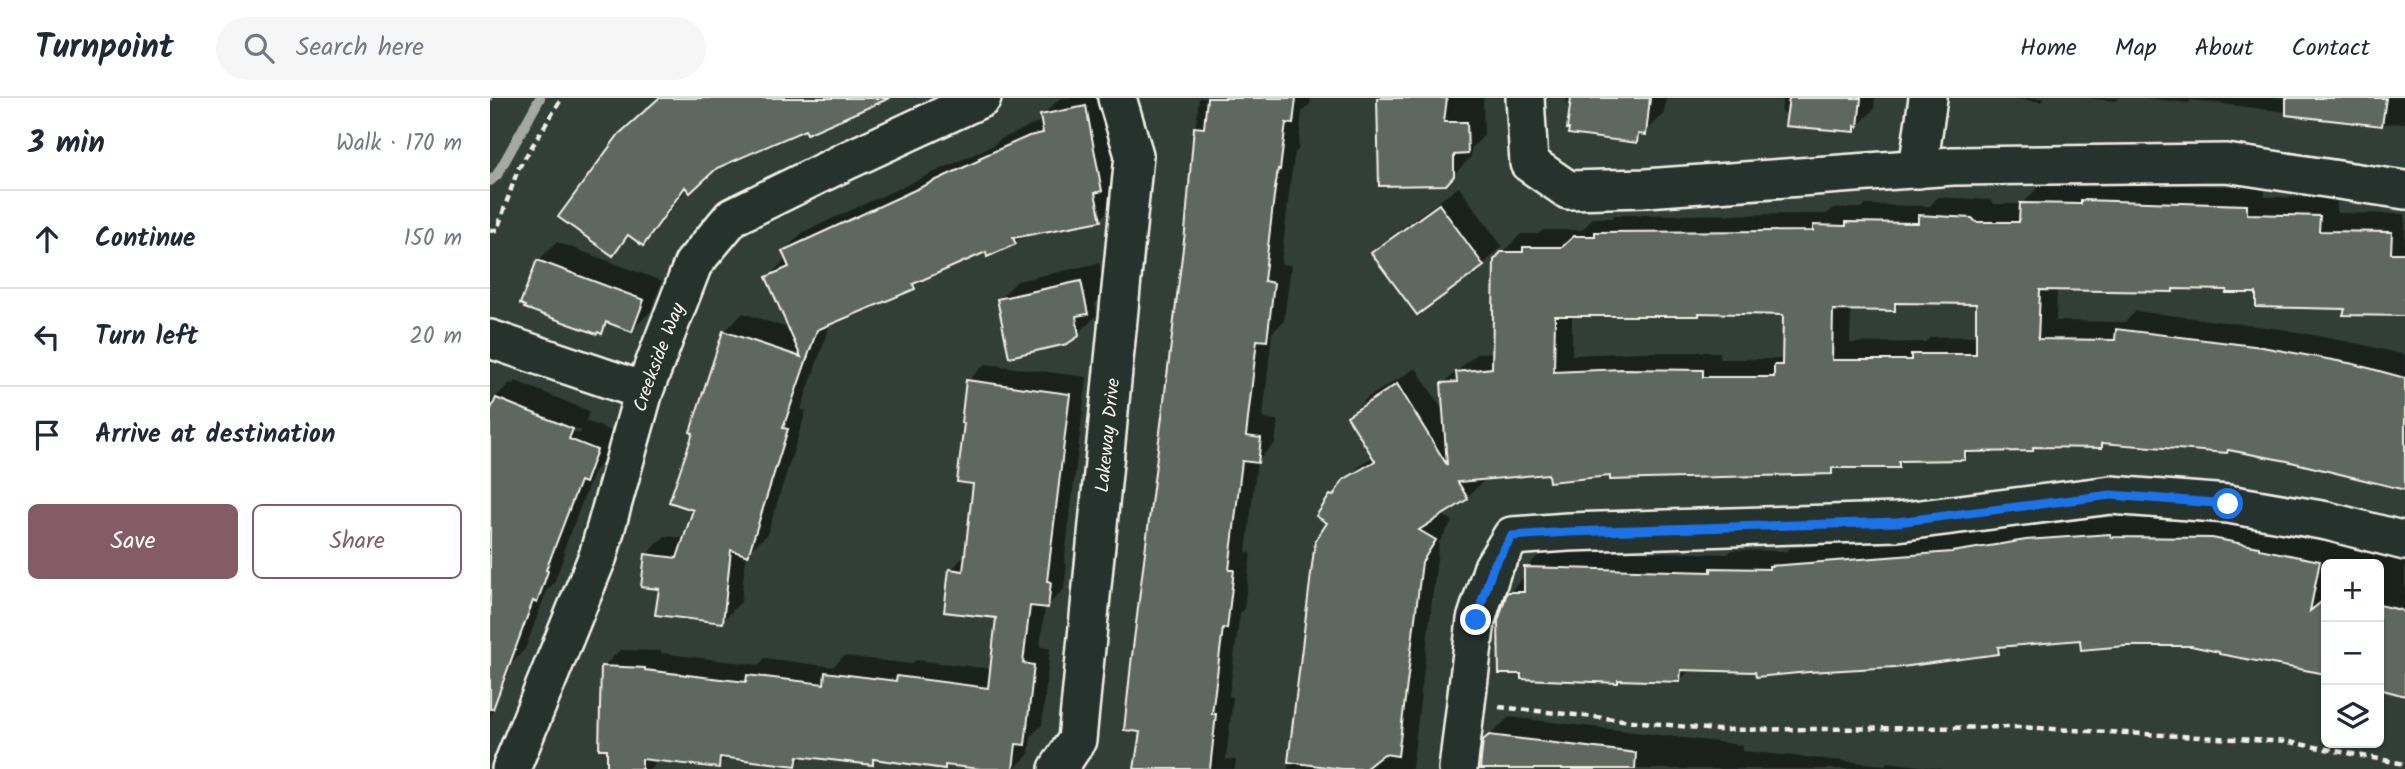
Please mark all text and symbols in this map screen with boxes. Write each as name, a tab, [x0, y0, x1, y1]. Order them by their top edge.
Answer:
search box	[216, 17, 706, 80]
text: Turnpoint	[35, 22, 174, 75]
text: Search here	[296, 27, 424, 69]
icon: search	[240, 29, 278, 67]
text: Home	[2020, 29, 2077, 68]
text: Map	[2115, 29, 2157, 68]
text: About	[2195, 29, 2253, 68]
text: Contact	[2291, 29, 2370, 68]
text: 3 min	[28, 120, 105, 168]
text: Walk · 170 m	[336, 126, 462, 162]
text: Continue	[95, 218, 196, 260]
icon: ahead	[28, 220, 66, 258]
text: 150 m	[403, 221, 462, 257]
street label: Creekside Way	[626, 298, 694, 416]
text: Turn left	[95, 316, 198, 358]
icon: left	[28, 318, 66, 356]
text: 20 m	[410, 319, 462, 355]
street label: Lakeway Drive	[1088, 376, 1129, 494]
text: Arrive at destination	[95, 414, 335, 456]
icon: arrive	[28, 416, 66, 454]
route start	[2212, 488, 2243, 519]
button: Save	[28, 504, 238, 579]
button: Share	[252, 504, 462, 579]
map controls	[2321, 559, 2384, 748]
button: +	[2321, 559, 2384, 622]
route end	[1460, 604, 1491, 635]
button: −	[2321, 622, 2384, 685]
button: layers	[2321, 685, 2384, 748]

